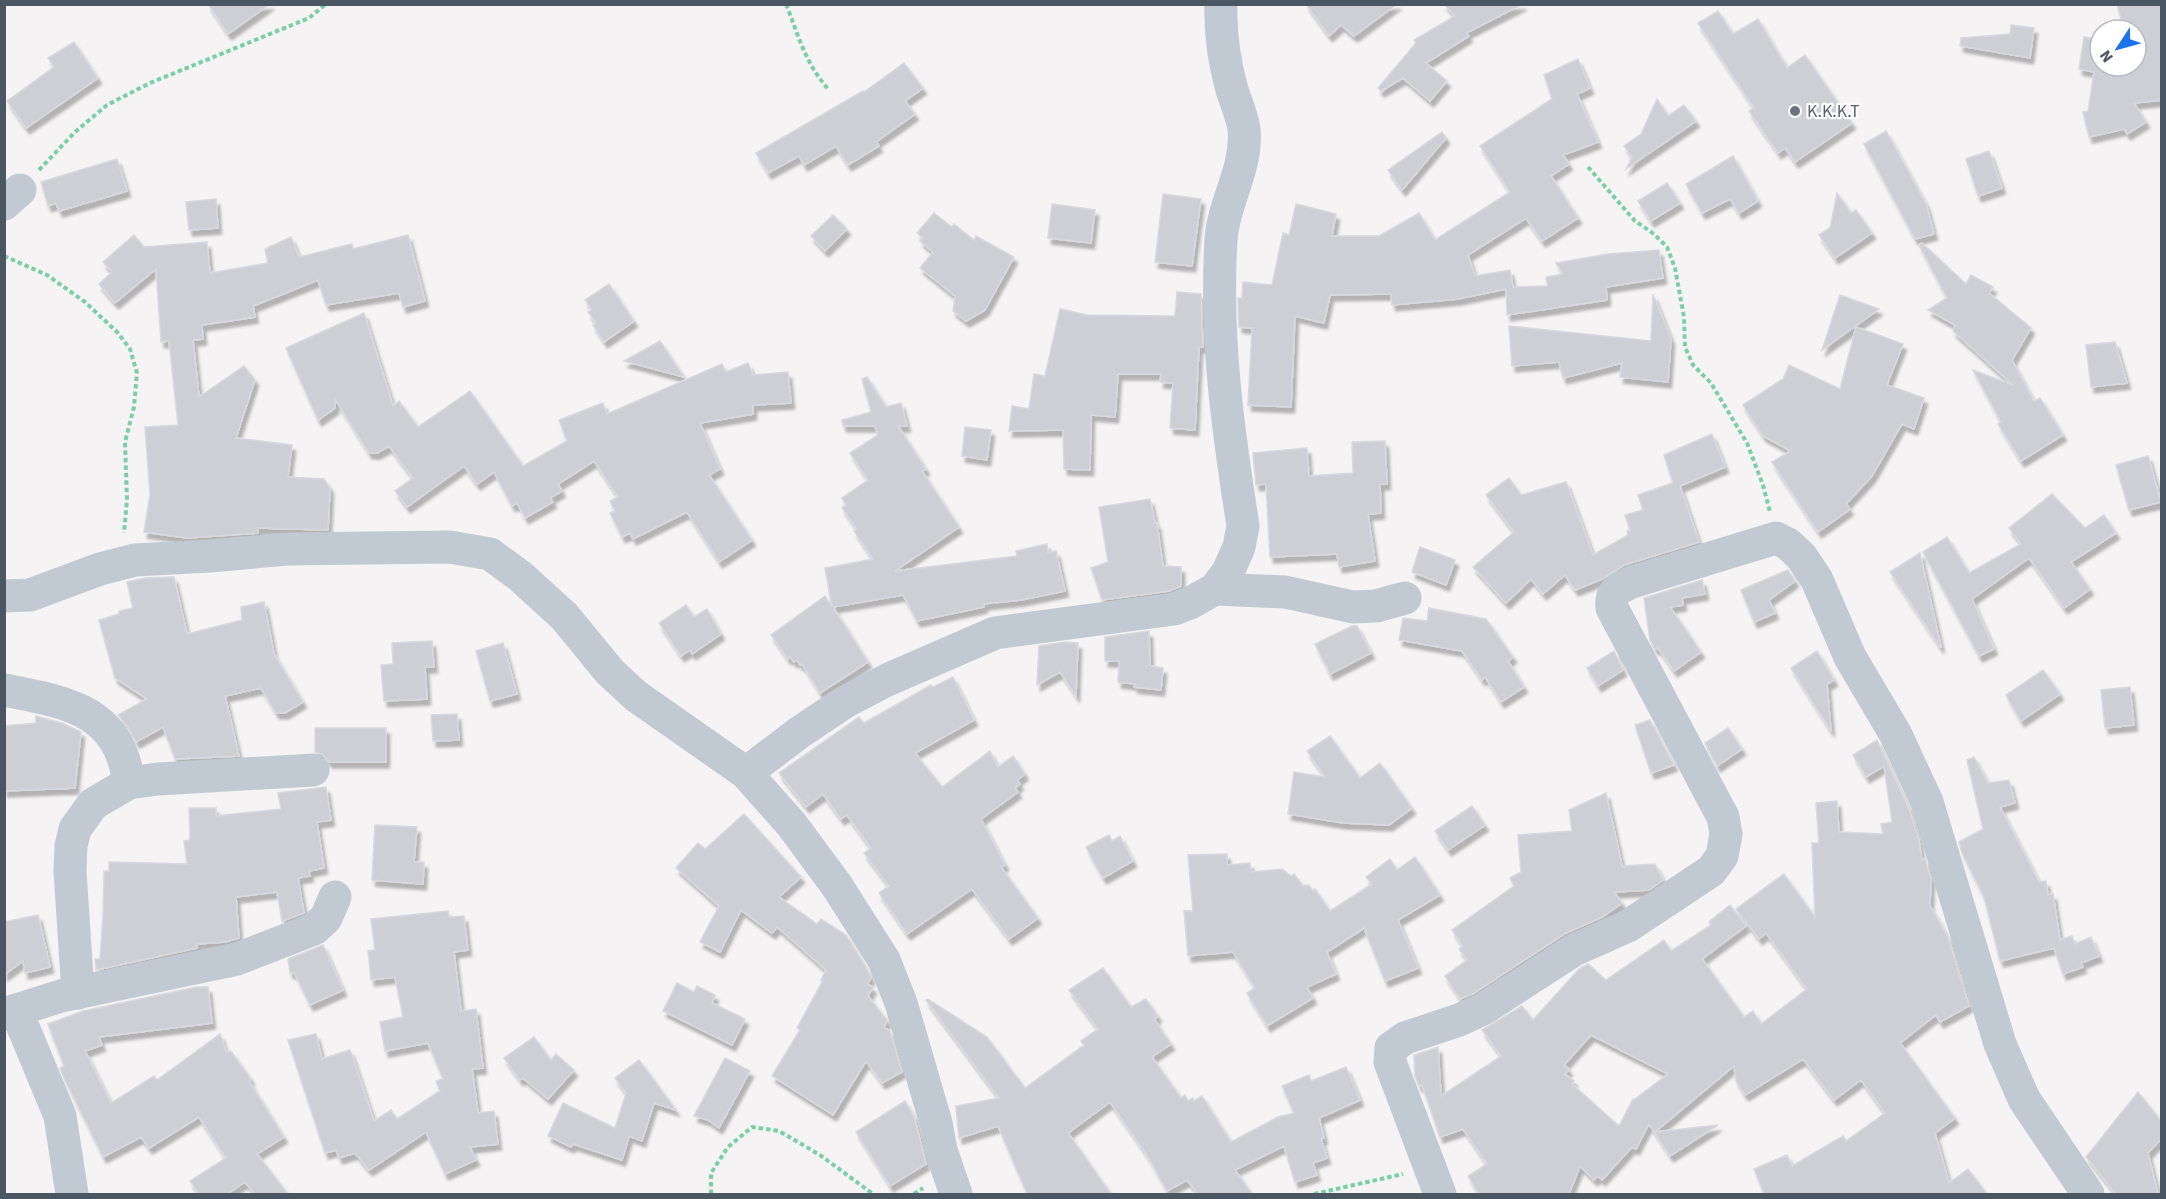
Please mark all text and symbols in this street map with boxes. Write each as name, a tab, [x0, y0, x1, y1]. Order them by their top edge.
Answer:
north arrow	[2088, 18, 2148, 78]
text: N	[2095, 45, 2119, 67]
place label: K.K.K.T	[1807, 99, 1860, 124]
marker: K.K.K.T	[1788, 104, 1802, 118]

